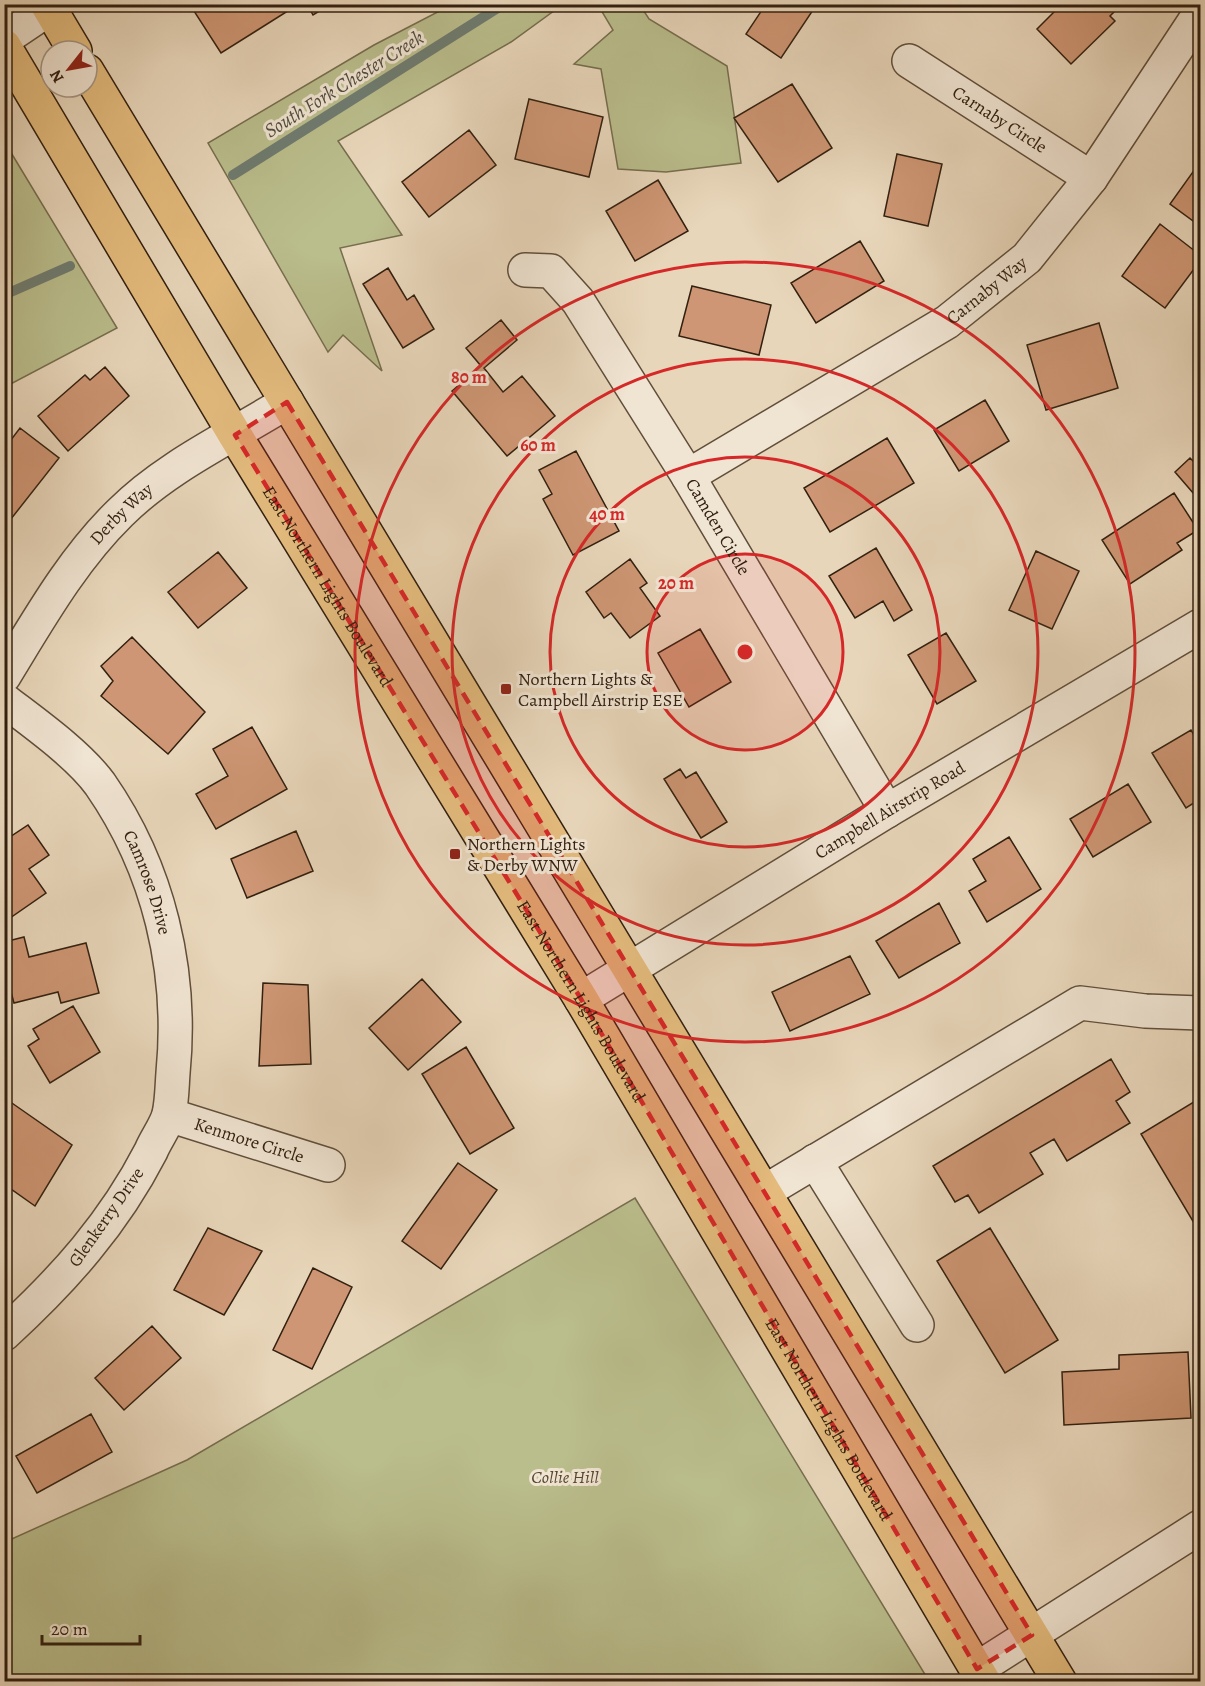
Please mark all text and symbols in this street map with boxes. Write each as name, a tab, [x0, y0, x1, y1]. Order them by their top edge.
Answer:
water label: South Fork Chester Creek	[259, 24, 429, 144]
north arrow	[39, 39, 99, 99]
text: N	[44, 65, 69, 87]
street label: Carnaby Circle	[948, 80, 1052, 159]
street label: Carnaby Way	[941, 250, 1033, 330]
text: 80 m	[451, 365, 487, 389]
text: 60 m	[520, 433, 556, 457]
street label: Camden Circle	[680, 474, 756, 580]
street label: Derby Way	[84, 477, 158, 550]
street label: East Northern Lights Boulevard	[257, 481, 399, 692]
text: 40 m	[589, 502, 625, 526]
text: 20 m	[658, 571, 694, 595]
centre of rings	[735, 642, 755, 662]
place label: Northern Lights & Campbell Airstrip ESE	[518, 667, 683, 712]
marker: Northern Lights & Campbell Airstrip ESE	[499, 682, 513, 696]
street label: Campbell Airstrip Road	[810, 755, 970, 865]
street label: Camrose Drive	[118, 826, 177, 937]
place label: Northern Lights & Derby WNW	[467, 832, 585, 877]
marker: Northern Lights & Derby WNW	[448, 847, 462, 861]
street label: East Northern Lights Boulevard	[511, 896, 651, 1107]
street label: Kenmore Circle	[191, 1112, 307, 1169]
street label: Glenkerry Drive	[63, 1162, 149, 1272]
street label: East Northern Lights Boulevard	[760, 1313, 898, 1525]
park label: Collie Hill	[531, 1465, 599, 1489]
scale bar	[42, 1608, 140, 1646]
text: 20 m	[51, 1617, 88, 1641]

